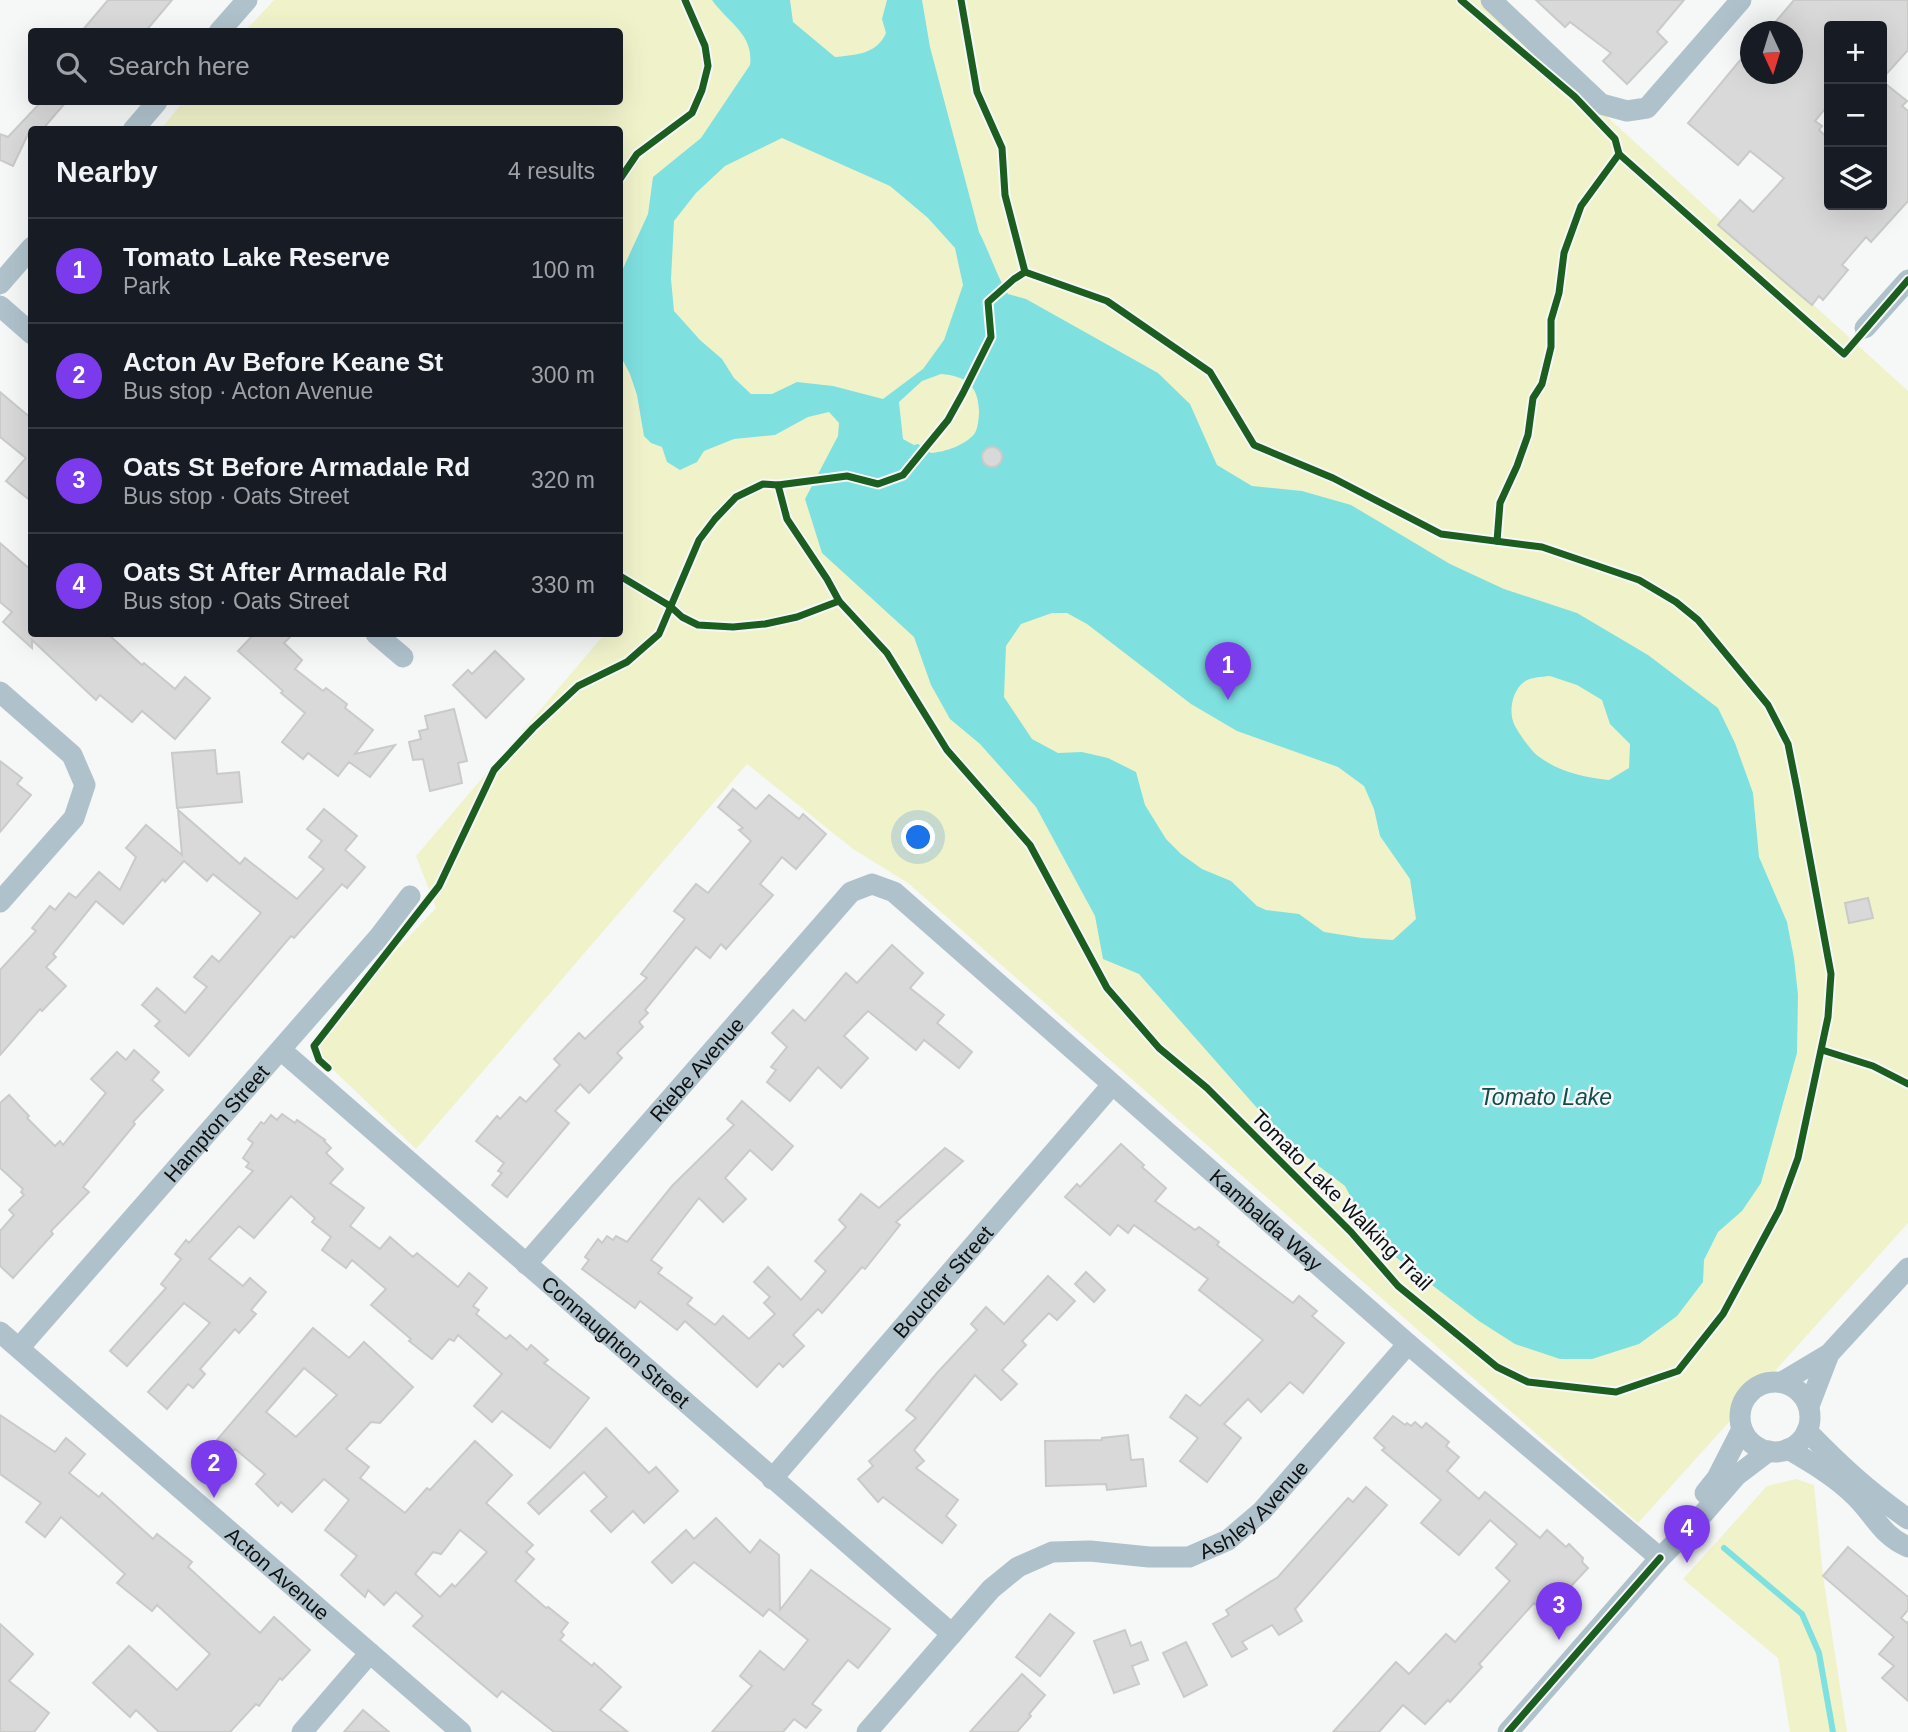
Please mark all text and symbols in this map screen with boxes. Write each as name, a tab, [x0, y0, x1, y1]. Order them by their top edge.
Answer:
north arrow	[1740, 21, 1803, 84]
map controls	[1824, 21, 1887, 210]
button: +	[1824, 21, 1887, 84]
search box	[28, 28, 623, 105]
icon: search	[52, 48, 90, 86]
text: Search here	[108, 51, 250, 81]
button: −	[1824, 84, 1887, 147]
button: layers	[1824, 147, 1887, 210]
text: Nearby	[56, 155, 158, 188]
text: 4 results	[508, 158, 595, 184]
text: Tomato Lake Reserve	[123, 242, 390, 272]
text: 1	[73, 257, 85, 283]
text: 100 m	[531, 257, 595, 283]
text: Park	[123, 273, 170, 299]
text: Acton Av Before Keane St	[123, 347, 443, 377]
text: 2	[73, 362, 85, 388]
text: 300 m	[531, 362, 595, 388]
text: Bus stop · Acton Avenue	[123, 378, 373, 404]
text: Oats St Before Armadale Rd	[123, 452, 470, 482]
text: 3	[73, 467, 85, 493]
text: 320 m	[531, 467, 595, 493]
text: Bus stop · Oats Street	[123, 483, 349, 509]
text: Oats St After Armadale Rd	[123, 557, 448, 587]
text: 4	[73, 572, 85, 598]
text: 330 m	[531, 572, 595, 598]
text: Bus stop · Oats Street	[123, 588, 349, 614]
pin: 1	[1205, 642, 1251, 700]
your location	[901, 820, 935, 854]
street label: Riebe Avenue	[645, 1012, 748, 1126]
street label: Hampton Street	[159, 1060, 273, 1186]
water label: Tomato Lake	[1480, 1084, 1612, 1110]
street label: Tomato Lake Walking Trail	[1247, 1105, 1437, 1295]
street label: Kambalda Way	[1206, 1164, 1328, 1275]
street label: Boucher Street	[888, 1221, 997, 1342]
street label: Connaughton Street	[537, 1271, 695, 1412]
pin: 2	[191, 1440, 237, 1498]
street label: Ashley Avenue	[1195, 1456, 1312, 1563]
pin: 4	[1664, 1505, 1710, 1563]
street label: Acton Avenue	[222, 1522, 334, 1624]
pin: 3	[1536, 1582, 1582, 1640]

